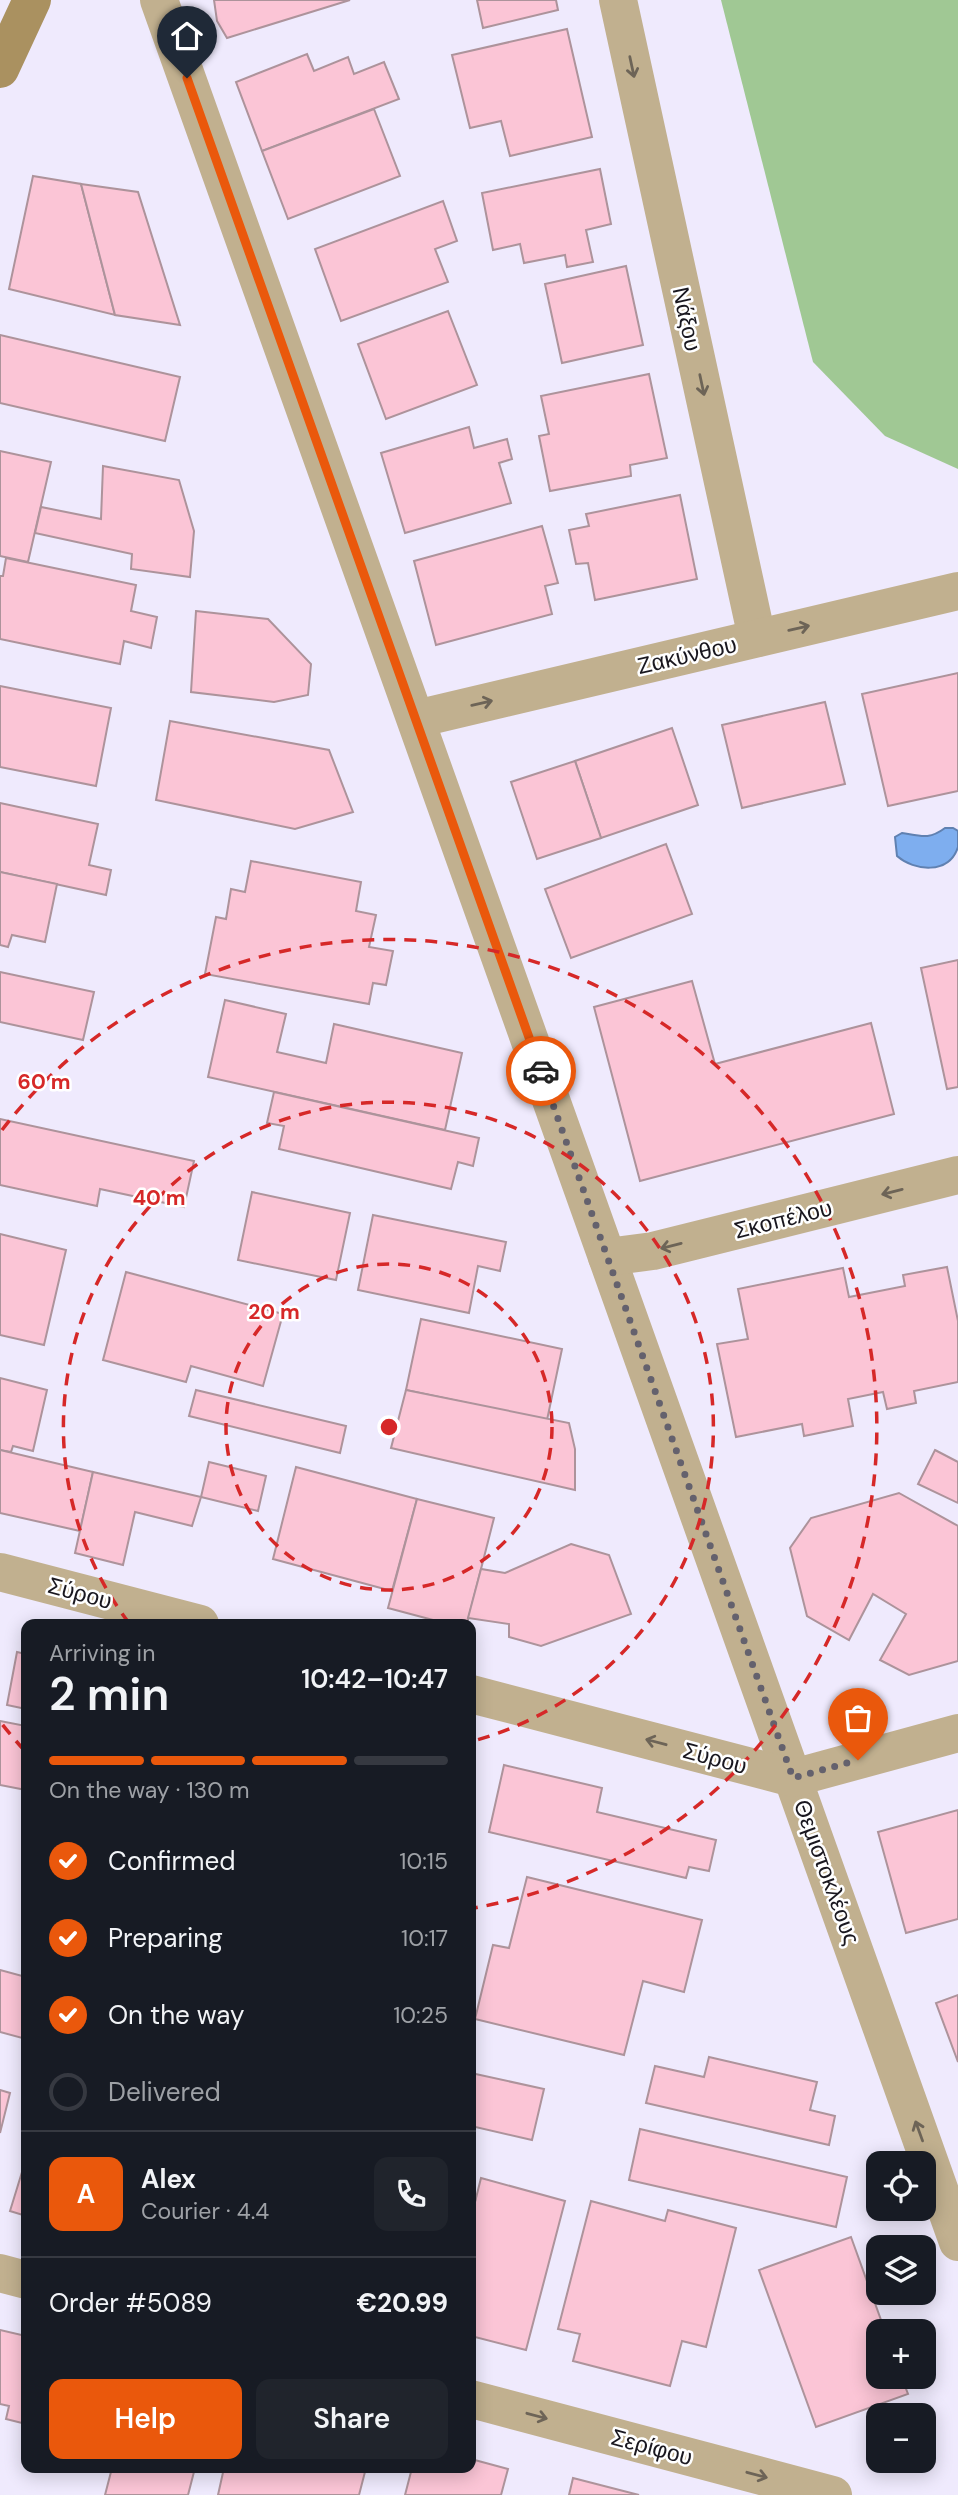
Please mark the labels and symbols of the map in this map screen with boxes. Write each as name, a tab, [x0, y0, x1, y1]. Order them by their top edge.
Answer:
pin	[157, 6, 217, 78]
one-way arrow	[626, 55, 640, 78]
street label: Νάξου	[666, 284, 708, 354]
one-way arrow	[695, 373, 709, 396]
one-way arrow	[787, 621, 810, 635]
street label: Ζακύνθου	[634, 629, 740, 681]
one-way arrow	[470, 696, 493, 710]
courier	[506, 1036, 576, 1106]
text: 60 m	[18, 1068, 70, 1096]
text: 40 m	[132, 1184, 186, 1212]
one-way arrow	[881, 1186, 904, 1199]
street label: Σκοπέλου	[731, 1192, 835, 1246]
one-way arrow	[660, 1240, 683, 1253]
text: 20 m	[248, 1298, 300, 1326]
centre of rings	[377, 1415, 401, 1439]
street label: Σύρου	[45, 1570, 115, 1616]
pin	[828, 1688, 888, 1760]
one-way arrow	[645, 1735, 668, 1748]
street label: Σύρου	[680, 1735, 750, 1781]
street label: Θεμιστοκλέους	[787, 1795, 867, 1949]
one-way arrow	[912, 2121, 924, 2143]
one-way arrow	[525, 2410, 548, 2423]
street label: Σερίφου	[608, 2422, 696, 2472]
one-way arrow	[745, 2469, 767, 2482]

